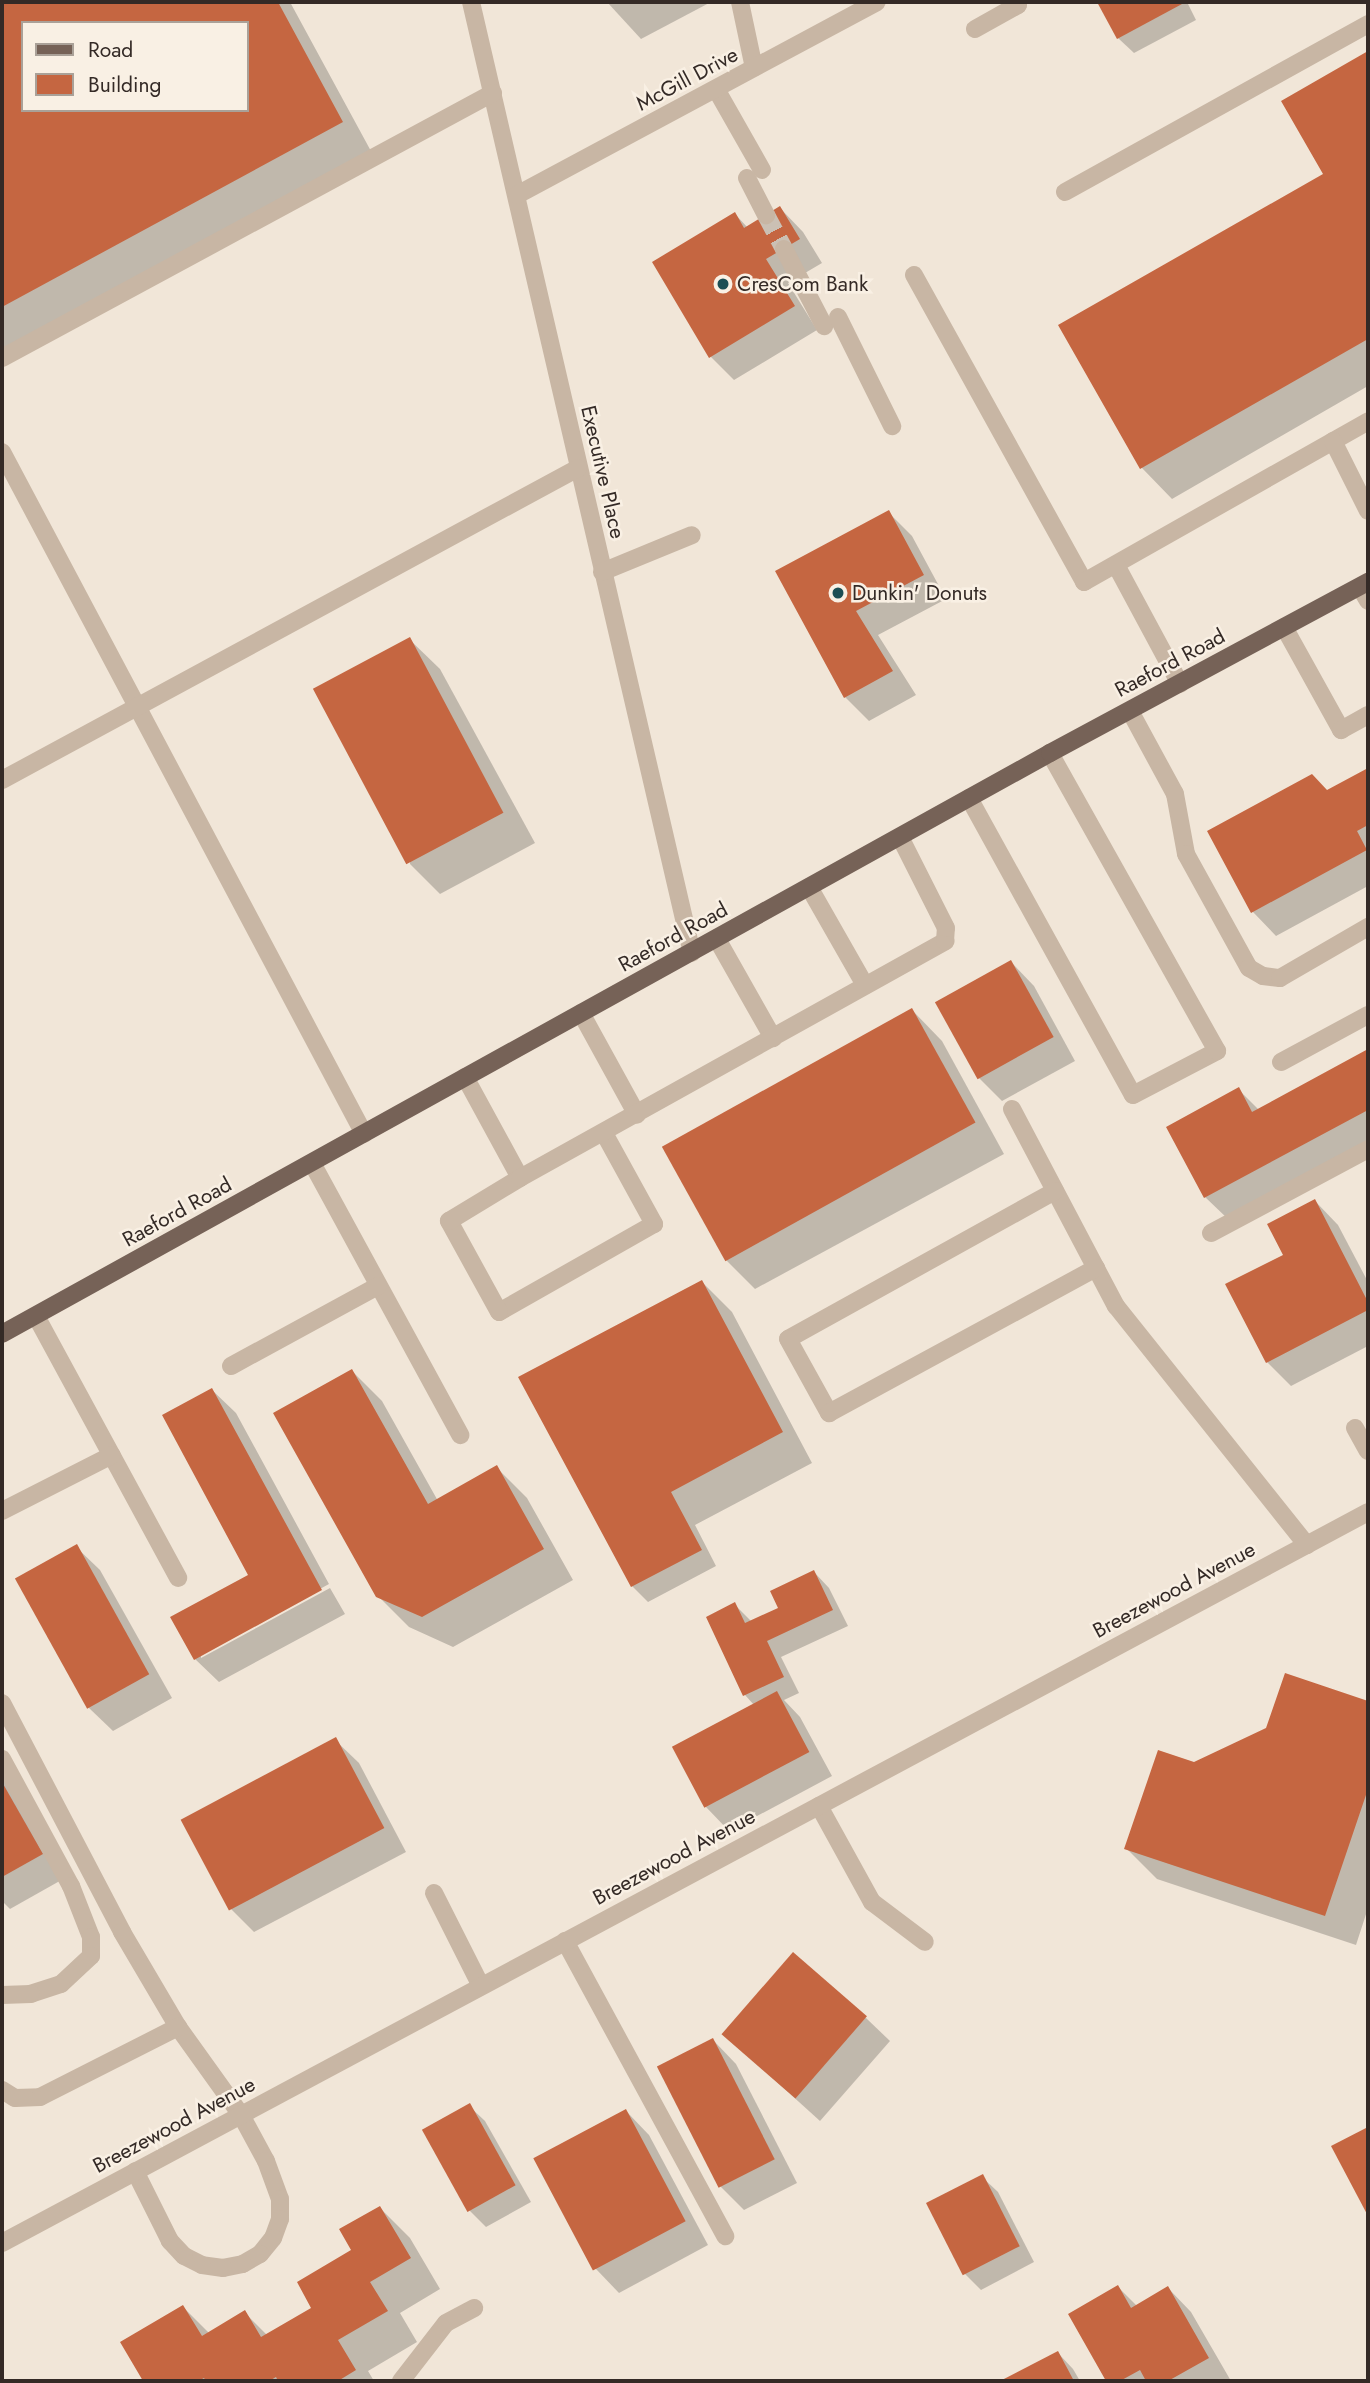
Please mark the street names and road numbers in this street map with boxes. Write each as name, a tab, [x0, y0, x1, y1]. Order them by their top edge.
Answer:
street label: McGill Drive	[632, 42, 742, 116]
street label: Executive Place	[575, 403, 631, 541]
street label: Raeford Road	[1111, 623, 1229, 703]
street label: Raeford Road	[614, 897, 732, 977]
street label: Raeford Road	[118, 1172, 236, 1252]
street label: Breezewood Avenue	[1088, 1537, 1260, 1643]
street label: Breezewood Avenue	[588, 1804, 760, 1910]
street label: Breezewood Avenue	[88, 2072, 260, 2178]

